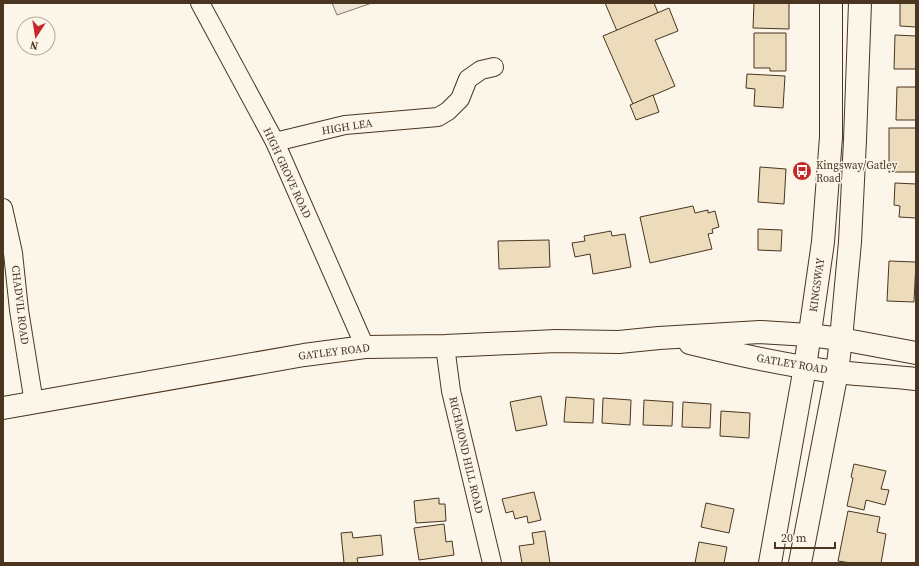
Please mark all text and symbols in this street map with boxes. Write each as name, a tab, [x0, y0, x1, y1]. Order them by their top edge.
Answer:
north arrow	[16, 16, 56, 56]
text: N	[29, 37, 40, 53]
street label: HIGH LEA	[320, 115, 374, 138]
street label: HIGH GROVE ROAD	[259, 125, 315, 221]
place label: Kingsway/Gatley Road	[816, 158, 898, 186]
bus stop icon: Kingsway/Gatley Road	[791, 160, 813, 182]
street label: KINGSWAY	[806, 257, 828, 313]
street label: CHADVIL ROAD	[8, 264, 32, 346]
street label: GATLEY ROAD	[297, 340, 371, 364]
street label: GATLEY ROAD	[755, 350, 829, 378]
street label: RICHMOND HILL ROAD	[445, 395, 487, 515]
scale bar	[775, 524, 835, 550]
text: 20 m	[781, 530, 807, 546]

